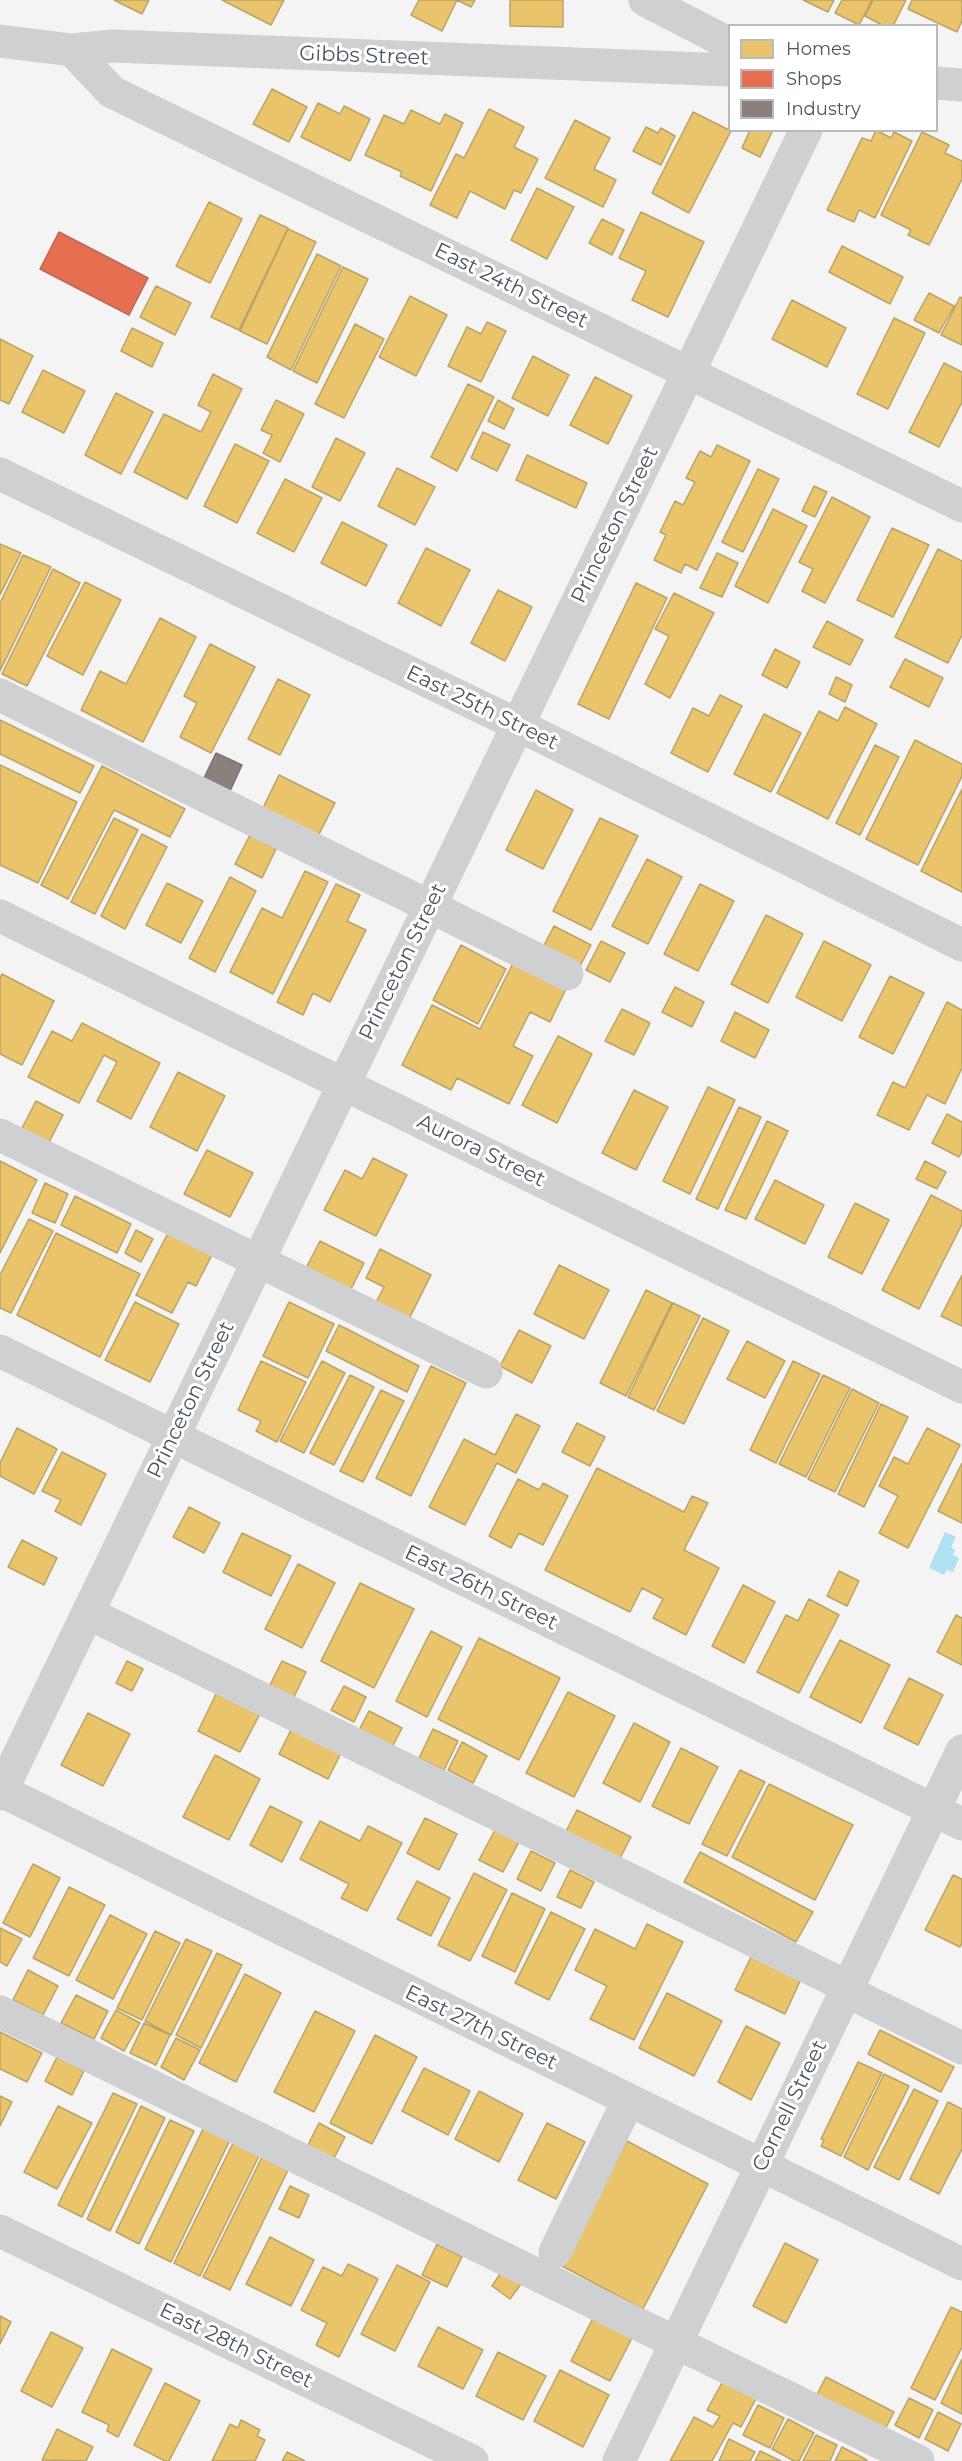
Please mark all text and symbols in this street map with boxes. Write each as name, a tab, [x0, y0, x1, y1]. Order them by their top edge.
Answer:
legend	[728, 24, 938, 132]
text: Homes	[786, 38, 851, 60]
street label: Gibbs Street	[299, 41, 429, 71]
text: Shops	[786, 68, 842, 90]
text: Industry	[786, 98, 861, 120]
street label: East 24th Street	[430, 238, 592, 334]
street label: Princeton Street	[566, 442, 664, 608]
street label: East 25th Street	[402, 660, 562, 756]
street label: Princeton Street	[354, 879, 452, 1045]
street label: Aurora Street	[413, 1109, 549, 1193]
street label: Princeton Street	[142, 1317, 240, 1483]
street label: East 26th Street	[400, 1540, 562, 1636]
street label: East 27th Street	[401, 1980, 561, 2076]
street label: Cornell Street	[747, 2036, 833, 2176]
street label: East 28th Street	[155, 2298, 317, 2394]

